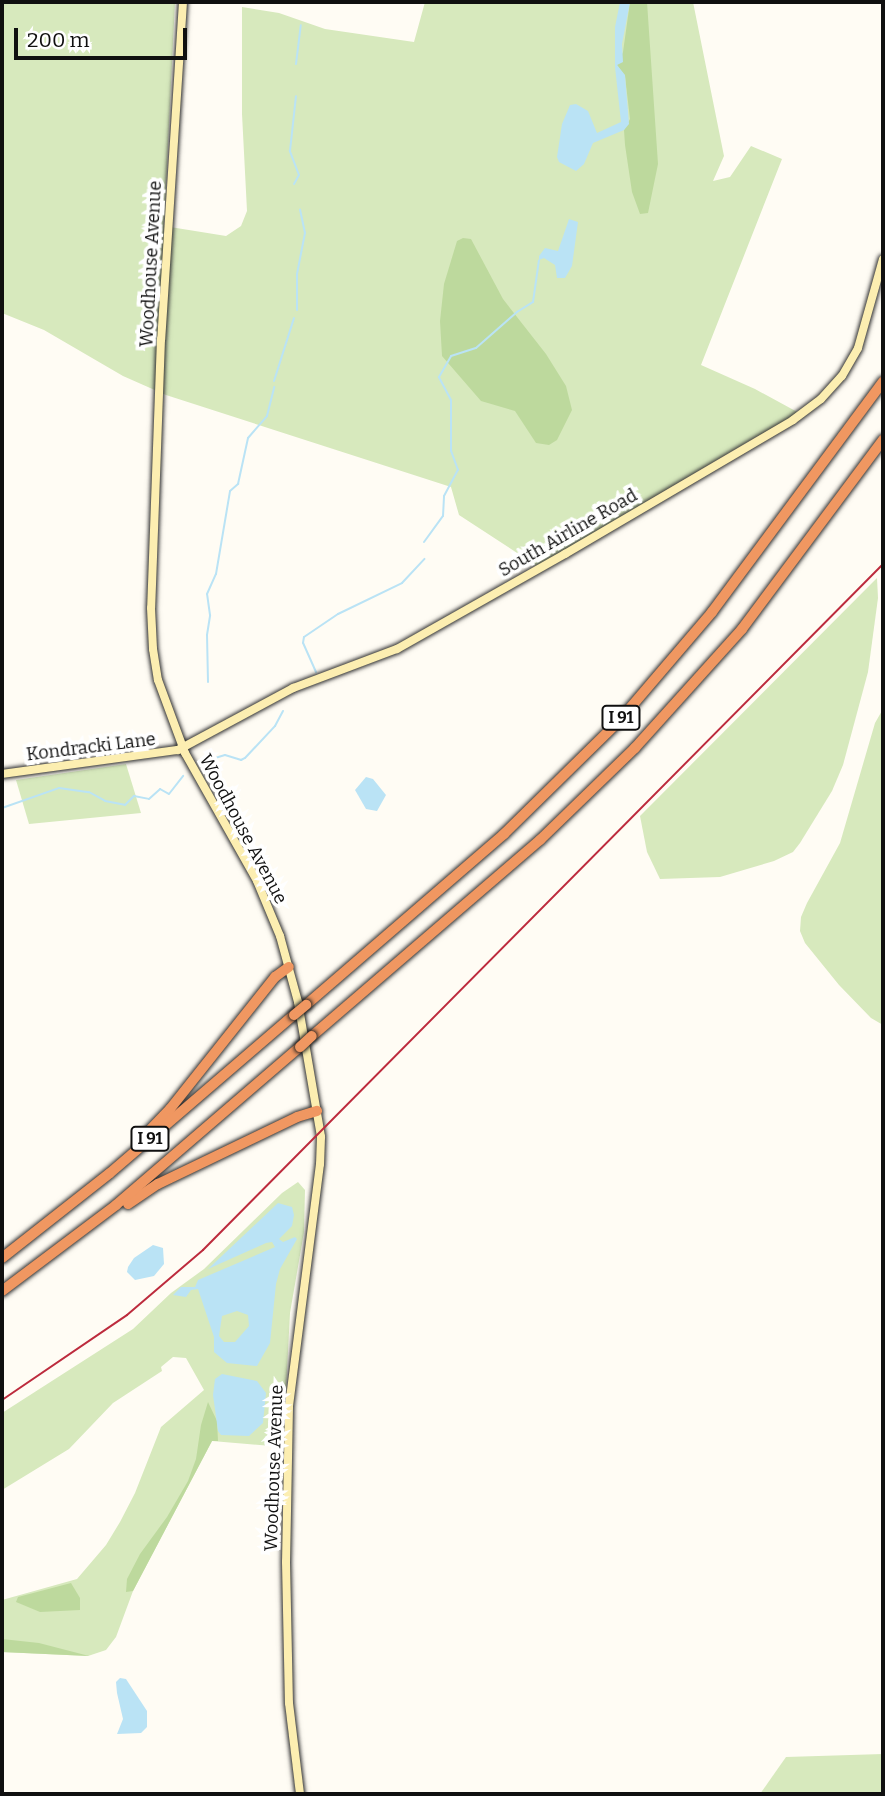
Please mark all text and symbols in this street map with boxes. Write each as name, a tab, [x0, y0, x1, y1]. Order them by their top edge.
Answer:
scale bar	[18, 14, 191, 58]
text: 200 m	[27, 27, 90, 53]
street label: Woodhouse Avenue	[136, 180, 166, 348]
street label: South Airline Road	[495, 485, 641, 581]
road number: I 91	[600, 706, 642, 730]
street label: Kondracki Lane	[25, 728, 157, 766]
street label: Woodhouse Avenue	[194, 750, 292, 908]
road number: I 91	[129, 1126, 171, 1152]
street label: Woodhouse Avenue	[260, 1384, 288, 1552]

